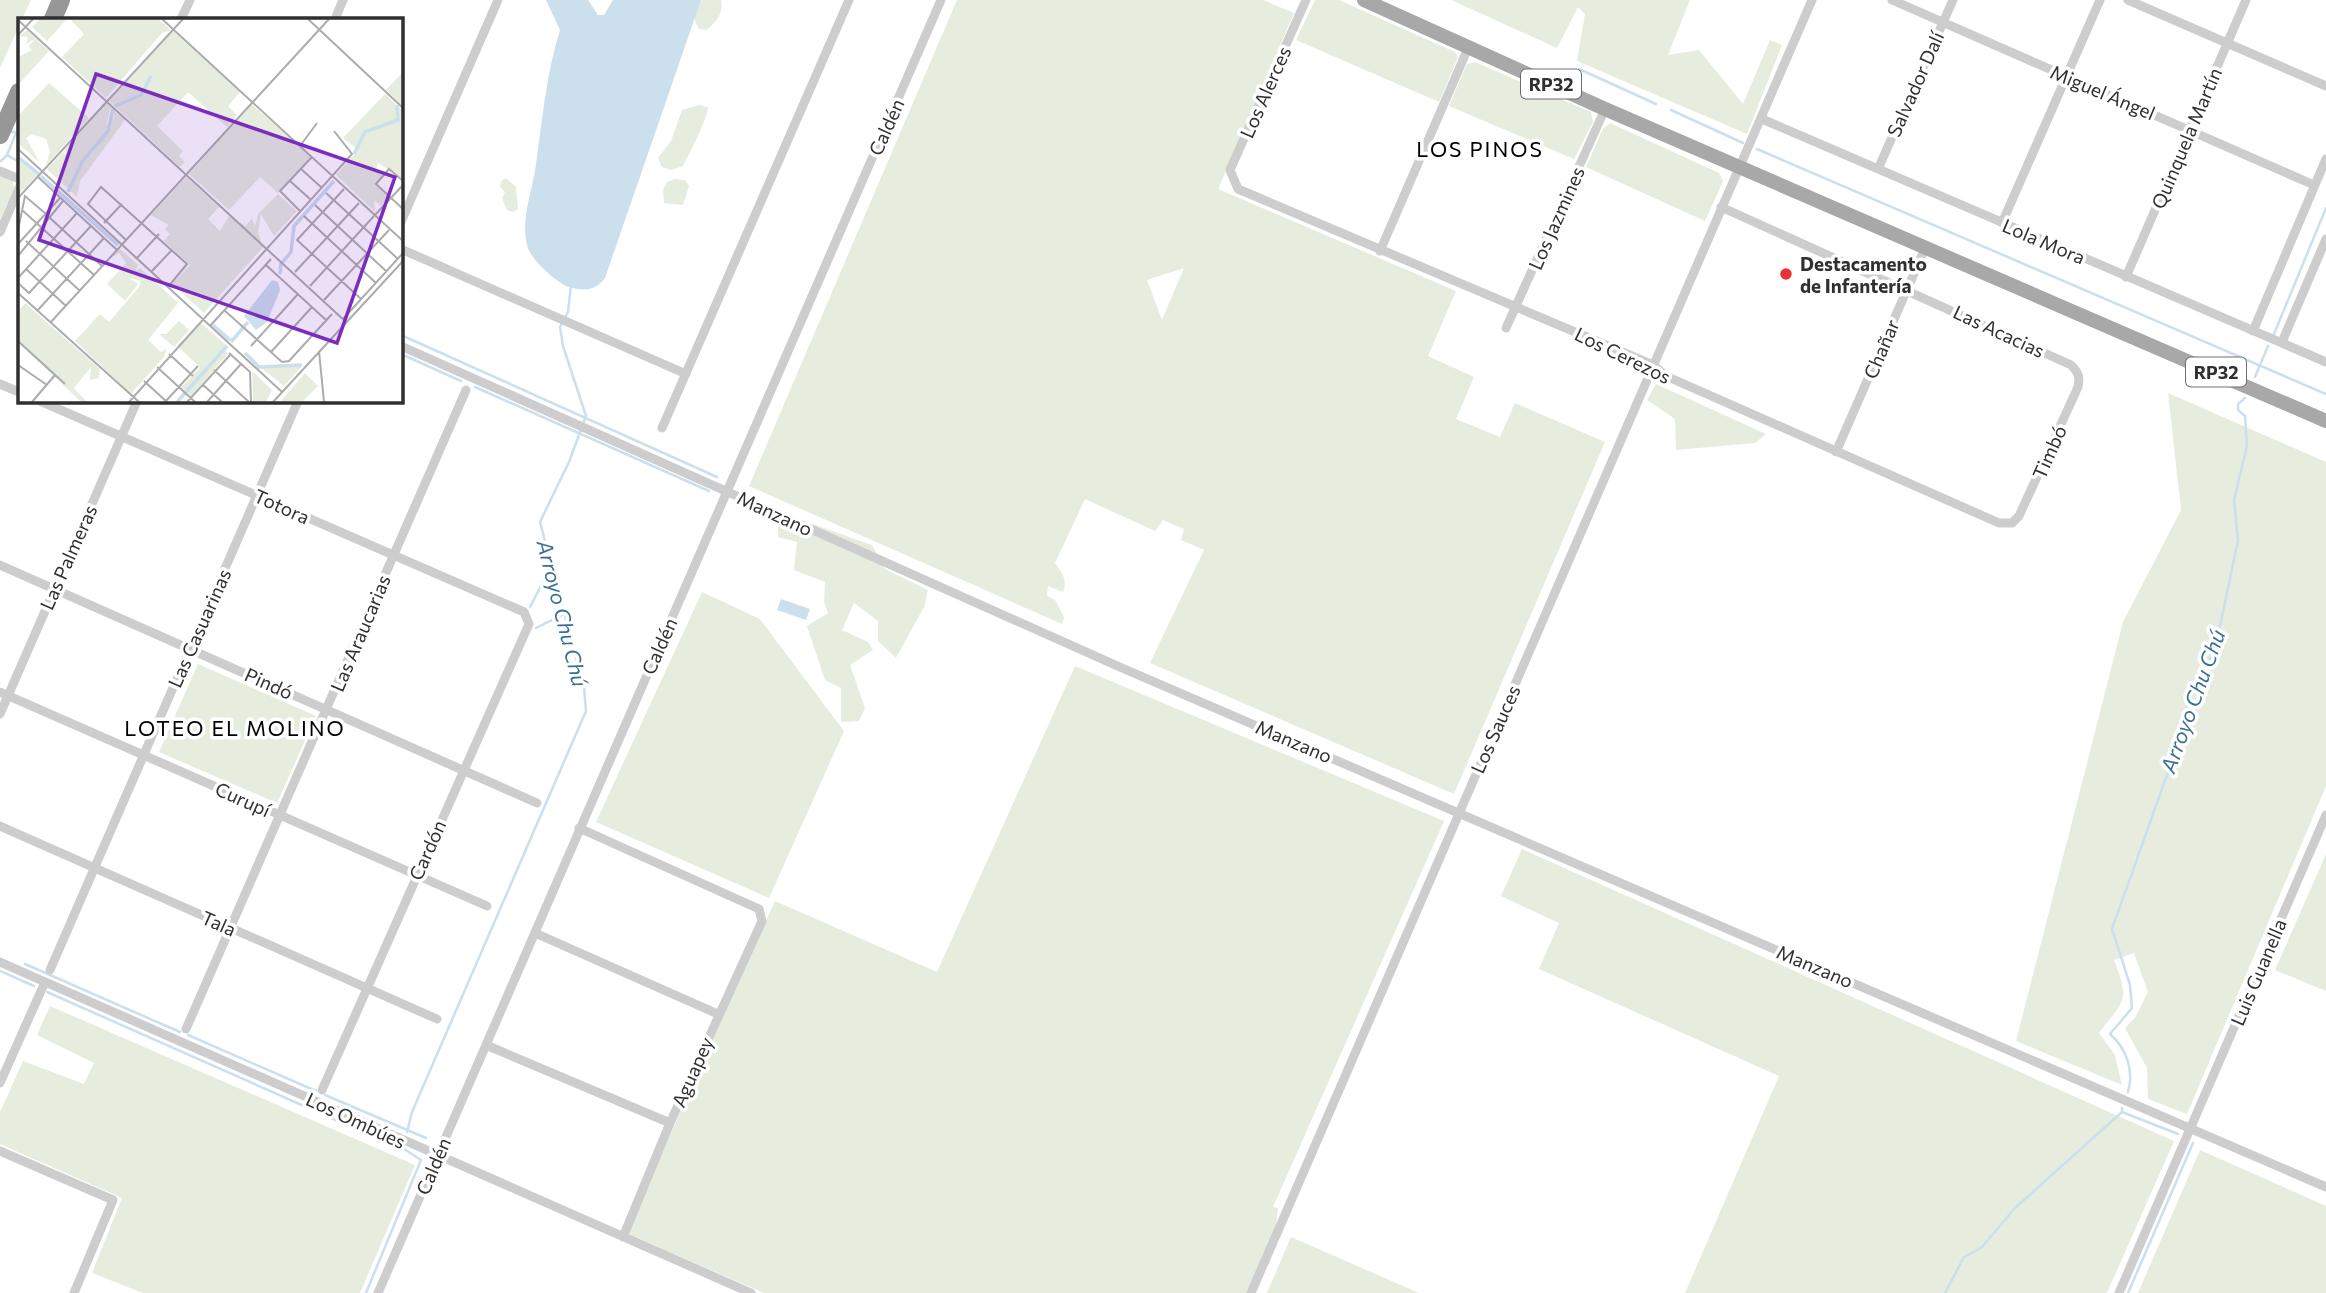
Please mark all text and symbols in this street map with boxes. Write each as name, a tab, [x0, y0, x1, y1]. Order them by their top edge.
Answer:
inset map	[18, 18, 402, 402]
street label: Salvador Dalí	[1882, 27, 1949, 140]
street label: Los Alerces	[1235, 43, 1295, 141]
street label: Miguel Ángel	[2047, 60, 2159, 124]
street label: Quinquela Martín	[2146, 64, 2226, 212]
road number: RP32	[1521, 70, 1581, 98]
street label: Caldén	[863, 95, 909, 159]
district label: LOS PINOS	[1416, 136, 1544, 161]
street label: Los Jazmines	[1523, 163, 1589, 273]
street label: Lola Mora	[1999, 213, 2089, 269]
place label: Destacamento de Infantería	[1800, 252, 1927, 297]
marker: Destacamento de Infantería	[1778, 266, 1794, 282]
street label: Las Acacias	[1950, 300, 2048, 362]
street label: Chañar	[1858, 315, 1904, 382]
street label: Los Cerezos	[1571, 322, 1675, 388]
road number: RP32	[2186, 358, 2246, 386]
street label: Timbó	[2027, 422, 2071, 482]
street label: Totora	[251, 484, 313, 528]
street label: Manzano	[734, 486, 816, 540]
street label: Las Palmeras	[35, 501, 101, 613]
water label: Arroyo Chu Chú	[532, 536, 593, 689]
street label: Las Casuarinas	[163, 565, 235, 691]
street label: Las Araucarias	[325, 571, 395, 695]
street label: Caldén	[636, 614, 682, 678]
water label: Arroyo Chu Chú	[2154, 626, 2230, 777]
street label: Pindó	[241, 662, 297, 704]
street label: Los Sauces	[1465, 681, 1525, 777]
district label: LOTEO EL MOLINO	[124, 715, 346, 740]
street label: Manzano	[1252, 715, 1336, 767]
street label: Curupí	[212, 777, 275, 822]
street label: Cardón	[404, 816, 450, 884]
street label: Tala	[198, 905, 240, 941]
street label: Luis Guanella	[2225, 915, 2291, 1029]
street label: Manzano	[1773, 940, 1857, 992]
street label: Aguapey	[666, 1033, 718, 1111]
street label: Los Ombúes	[303, 1087, 409, 1153]
street label: Caldén	[411, 1134, 455, 1198]

